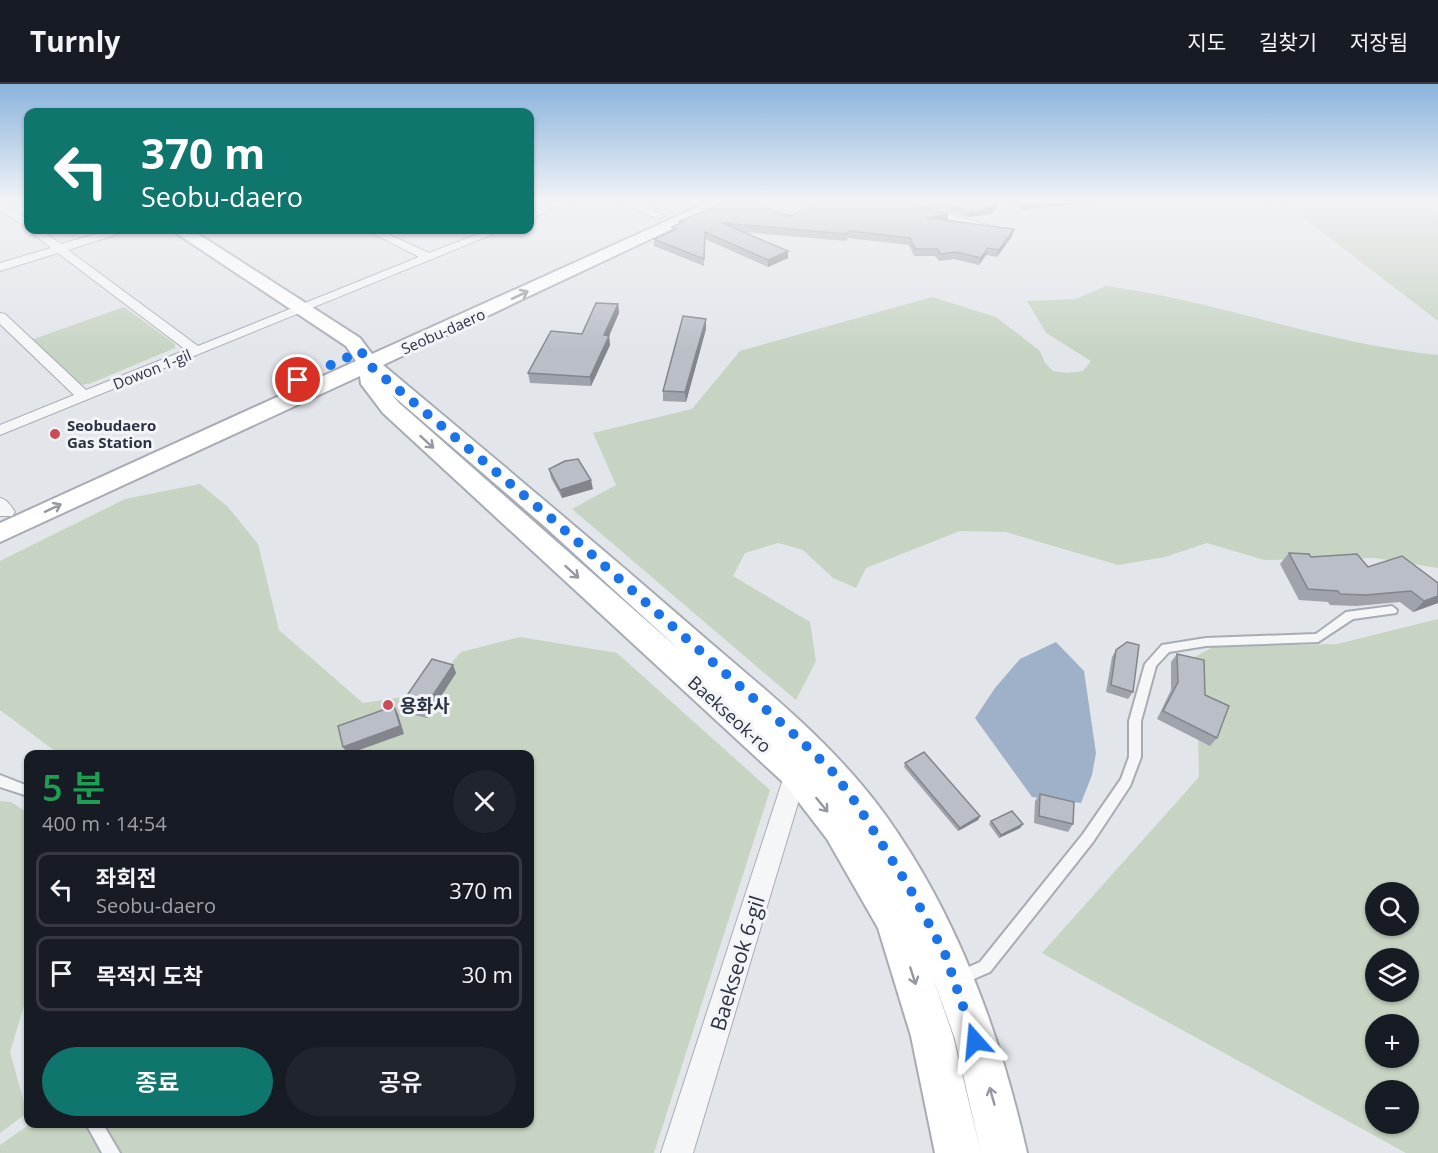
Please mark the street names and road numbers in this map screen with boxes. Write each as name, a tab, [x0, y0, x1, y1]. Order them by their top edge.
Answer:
street label: Seobu-daero	[398, 304, 488, 358]
street label: Dowon 1-gil	[110, 344, 194, 394]
street label: Baekseok-ro	[683, 670, 777, 758]
street label: Baekseok 6-gil	[703, 892, 771, 1034]

